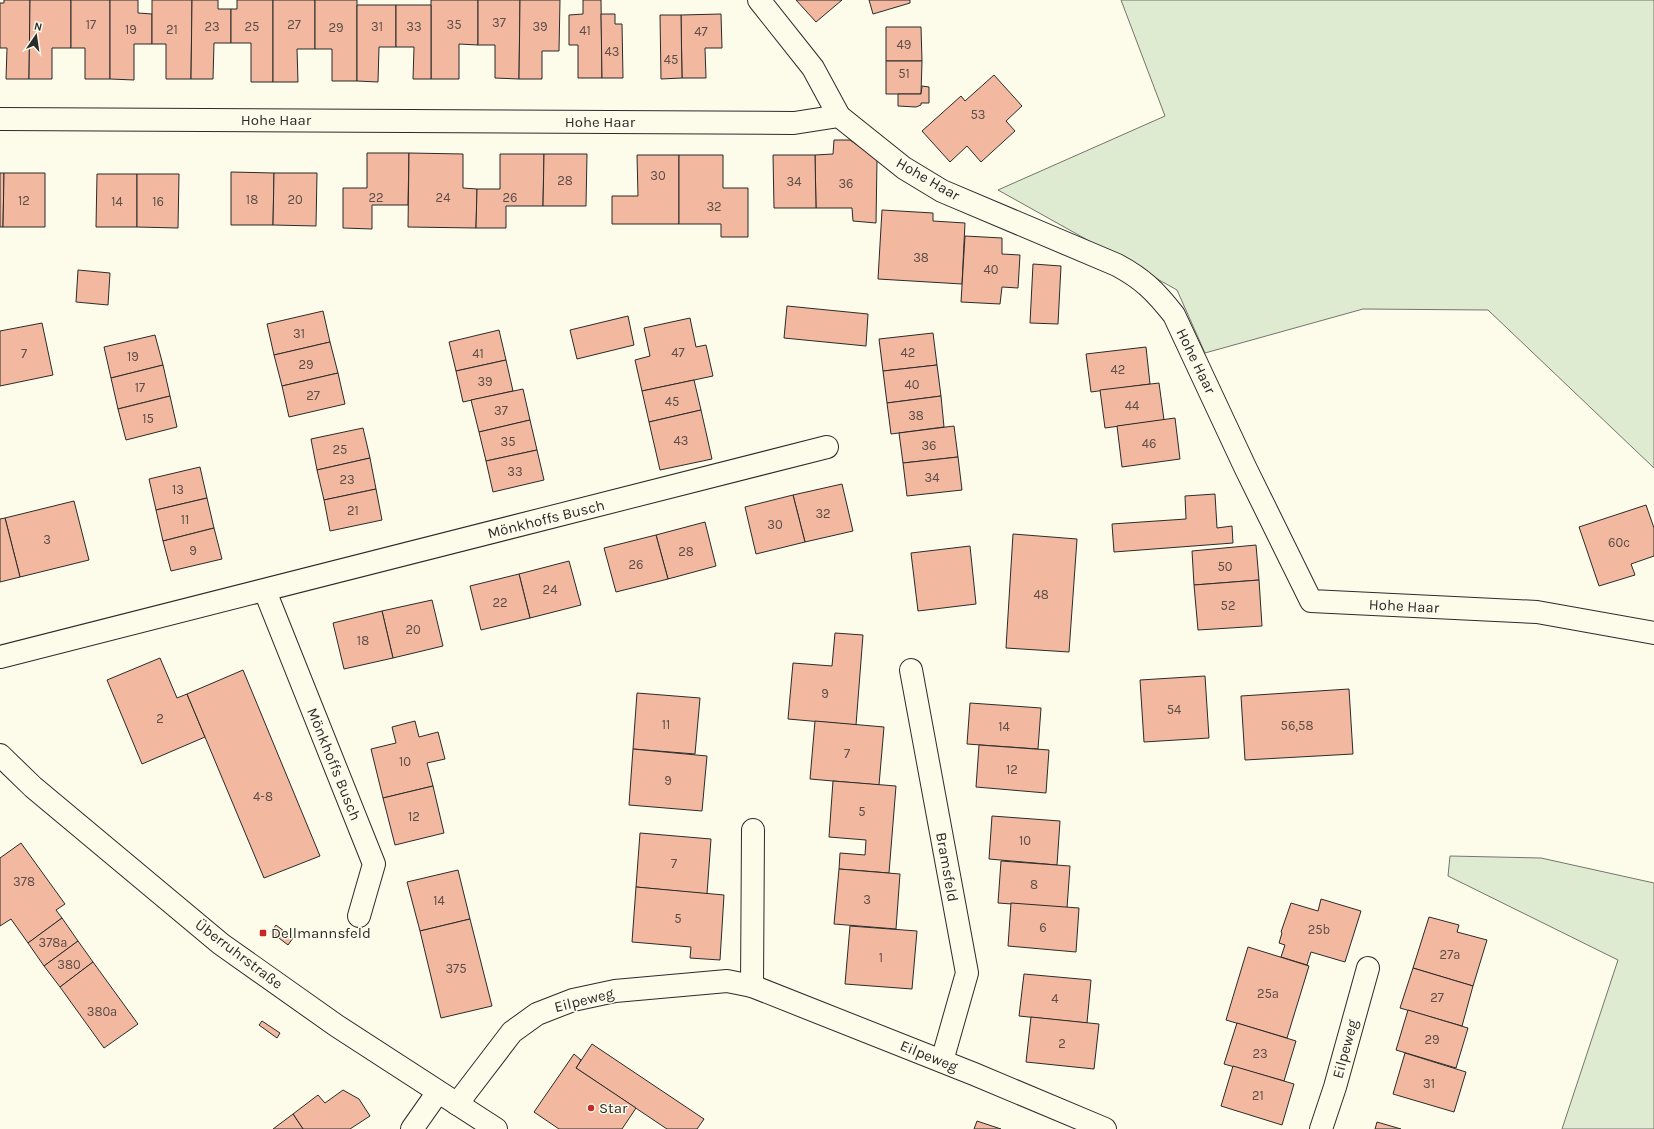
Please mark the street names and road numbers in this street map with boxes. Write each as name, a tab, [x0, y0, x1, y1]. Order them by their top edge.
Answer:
street label: Hohe Haar	[241, 111, 312, 129]
street label: Hohe Haar	[565, 113, 636, 131]
street label: Hohe Haar	[893, 154, 964, 205]
street label: Hohe Haar	[1172, 325, 1220, 397]
street label: Mönkhoffs Busch	[486, 496, 606, 542]
street label: Hohe Haar	[1368, 595, 1440, 617]
street label: Mönkhoffs Busch	[303, 705, 365, 823]
street label: Bramsfeld	[932, 831, 962, 903]
street label: Überruhrstraße	[192, 915, 286, 993]
street label: Eilpeweg	[552, 984, 616, 1016]
street label: Eilpeweg	[1328, 1017, 1362, 1081]
street label: Eilpeweg	[898, 1036, 961, 1076]

